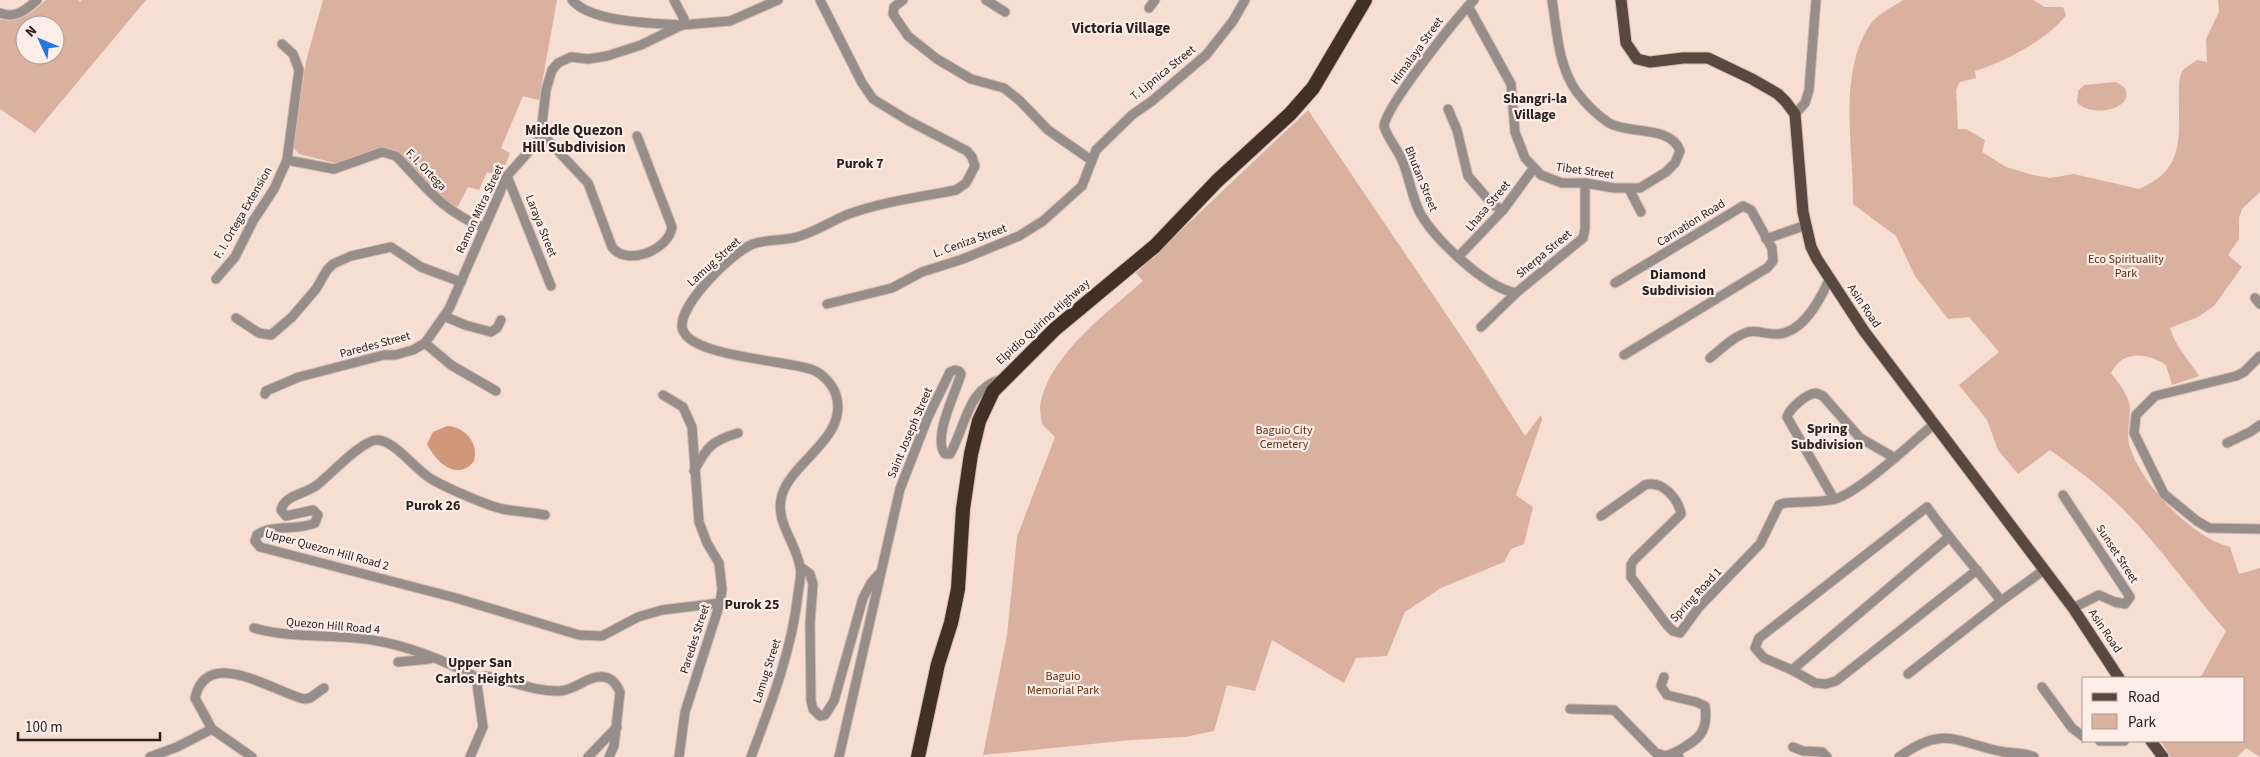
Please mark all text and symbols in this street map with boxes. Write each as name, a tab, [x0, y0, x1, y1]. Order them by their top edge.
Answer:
street label: Himalaya Street	[1387, 14, 1447, 88]
north arrow	[15, 15, 65, 65]
district label: Victoria Village	[1071, 18, 1171, 39]
text: N	[21, 21, 42, 42]
street label: T. Lipnica Street	[1127, 41, 1199, 105]
district label: Shangri-la Village	[1503, 89, 1567, 125]
district label: Middle Quezon Hill Subdivision	[522, 120, 626, 158]
street label: Bhutan Street	[1400, 144, 1442, 214]
street label: F. I. Ortega	[402, 145, 450, 195]
district label: Purok 7	[836, 154, 884, 174]
street label: Tibet Street	[1555, 159, 1615, 183]
street label: Ramon Mitra Street	[452, 162, 508, 256]
street label: F. I. Ortega Extension	[210, 164, 276, 262]
street label: Lhasa Street	[1462, 177, 1514, 235]
street label: Laraya Street	[521, 192, 561, 260]
street label: Carnation Road	[1654, 195, 1728, 251]
street label: L. Ceniza Street	[931, 220, 1009, 262]
street label: Sherpa Street	[1512, 226, 1576, 282]
street label: Lamug Street	[683, 233, 745, 291]
park label: Eco Spirituality Park	[2088, 251, 2164, 282]
district label: Diamond Subdivision	[1642, 265, 1714, 301]
street label: Elpidio Quirino Highway	[992, 275, 1094, 369]
street label: Asin Road	[1843, 281, 1885, 331]
street label: Paredes Street	[338, 327, 412, 363]
street label: Saint Joseph Street	[883, 385, 937, 481]
district label: Spring Subdivision	[1791, 419, 1863, 455]
park label: Baguio City Cemetery	[1255, 422, 1313, 453]
district label: Purok 26	[406, 496, 460, 516]
street label: Sunset Street	[2092, 521, 2142, 587]
street label: Upper Quezon Hill Road 2	[263, 525, 391, 575]
street label: Spring Road 1	[1666, 564, 1726, 626]
district label: Purok 25	[725, 595, 779, 615]
street label: Paredes Street	[676, 602, 714, 676]
street label: Asin Road	[2084, 606, 2126, 656]
street label: Quezon Hill Road 4	[285, 613, 381, 639]
street label: Lamug Street	[749, 637, 785, 705]
district label: Upper San Carlos Heights	[435, 653, 525, 689]
park label: Baguio Memorial Park	[1027, 668, 1099, 699]
legend	[2082, 677, 2245, 742]
text: Road	[2128, 687, 2160, 708]
scale bar	[18, 710, 160, 742]
text: Park	[2128, 712, 2157, 733]
text: 100 m	[25, 717, 63, 738]

